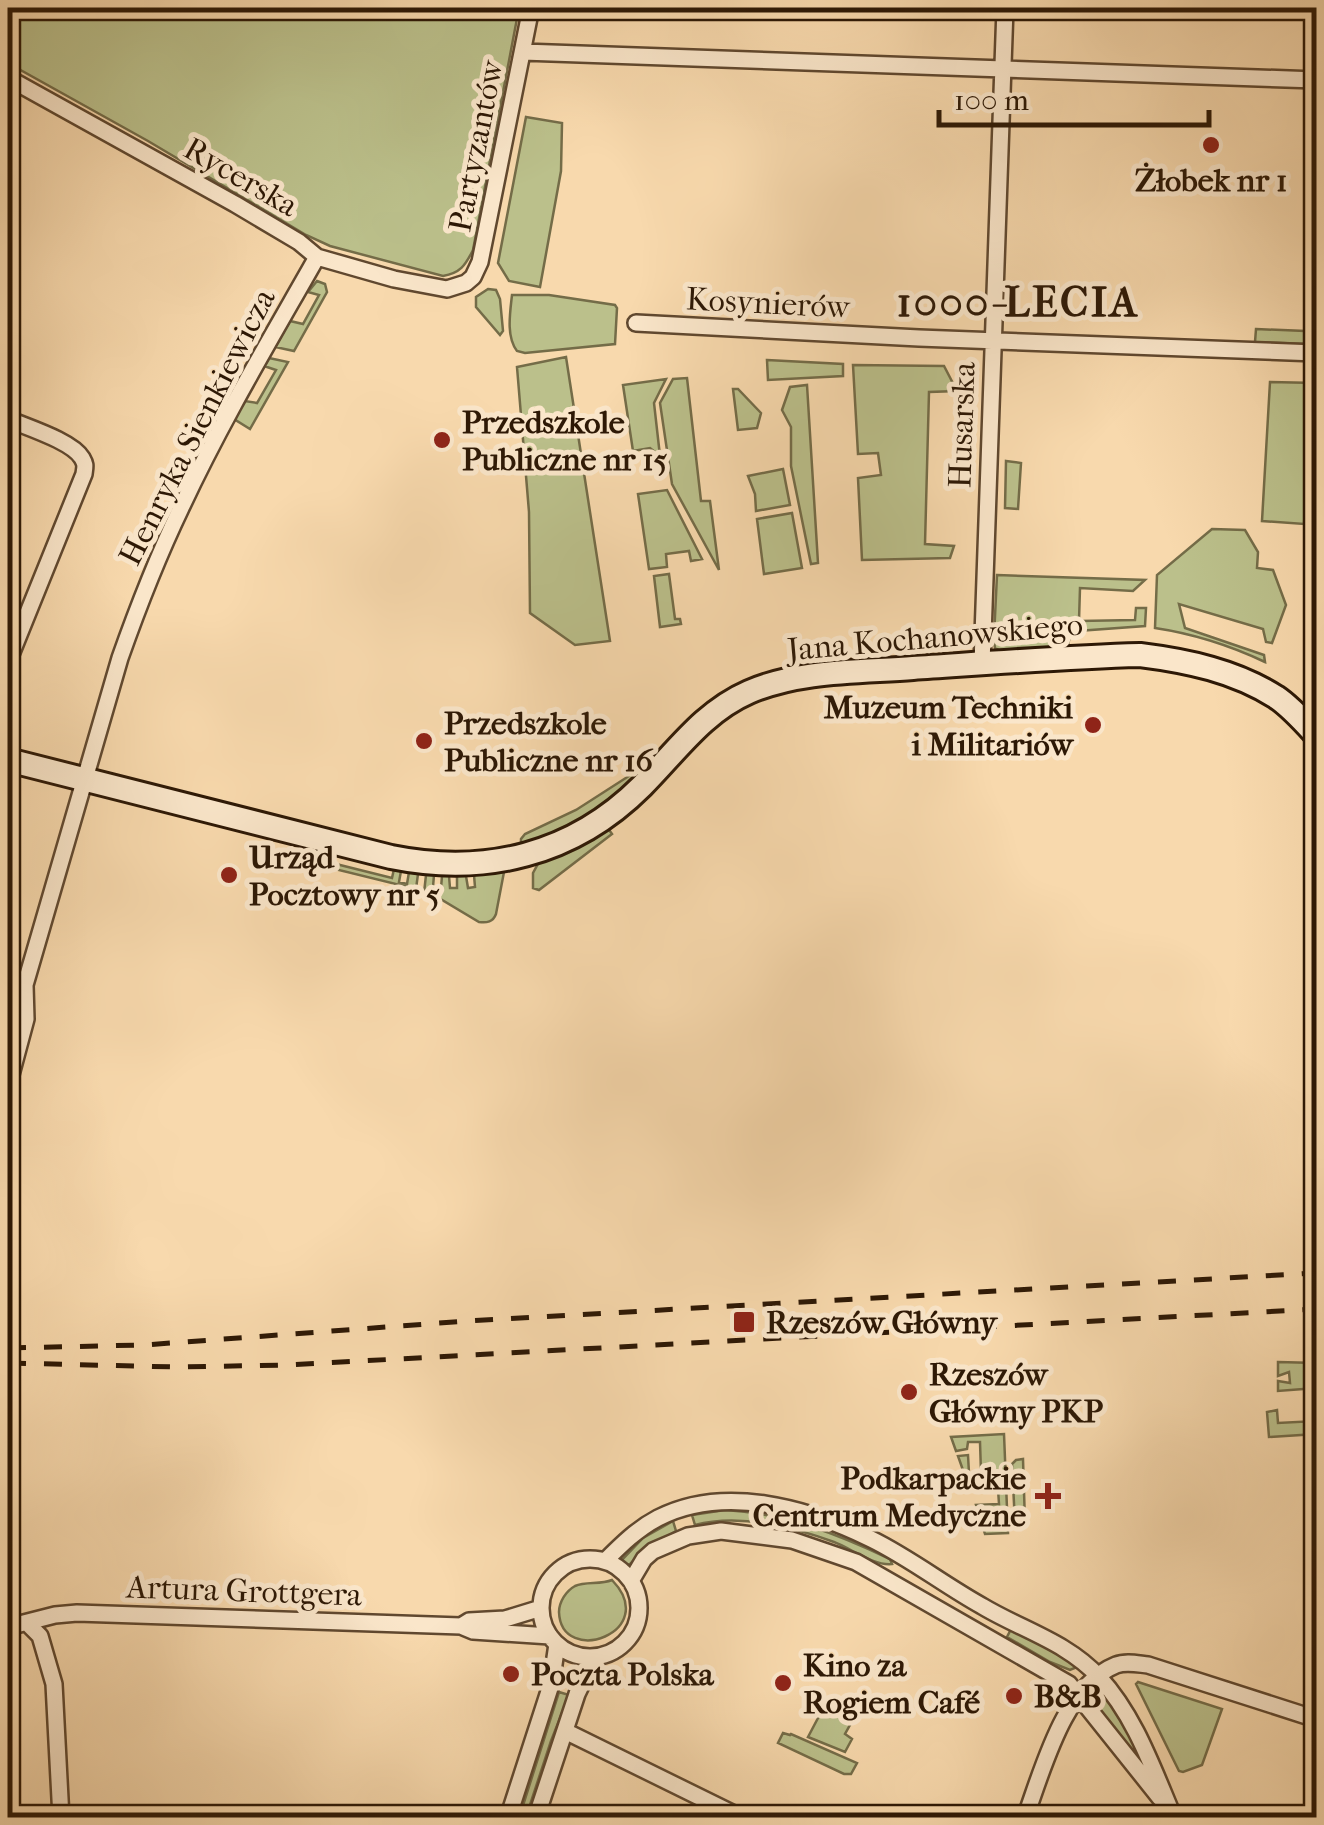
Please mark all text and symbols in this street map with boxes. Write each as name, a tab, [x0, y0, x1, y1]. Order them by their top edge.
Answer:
street label: Partyzantów	[441, 56, 511, 235]
scale bar	[939, 65, 1209, 127]
text: 100 m	[954, 83, 1029, 118]
street label: Rycerska	[178, 130, 305, 225]
marker: Żłobek nr 1	[1200, 134, 1222, 156]
place label: Żłobek nr 1	[1135, 162, 1287, 199]
district label: 1000-LECIA	[897, 278, 1139, 327]
street label: Kosynierów	[685, 280, 852, 326]
street label: Henryka Sienkiewicza	[111, 282, 283, 571]
street label: Husarska	[941, 360, 983, 489]
place label: Przedszkole Publiczne nr 15	[462, 404, 668, 478]
marker: Przedszkole Publiczne nr 15	[431, 429, 453, 451]
street label: Jana Kochanowskiego	[783, 606, 1084, 669]
place label: Muzeum Techniki i Militariów	[824, 689, 1074, 763]
place label: Przedszkole Publiczne nr 16	[444, 705, 654, 779]
marker: Muzeum Techniki i Militariów	[1082, 714, 1104, 736]
marker: Przedszkole Publiczne nr 16	[413, 730, 435, 752]
place label: Urząd Pocztowy nr 5	[249, 839, 440, 913]
marker: Urząd Pocztowy nr 5	[218, 864, 240, 886]
place label: Rzeszów Główny	[766, 1304, 999, 1341]
marker: Rzeszów Główny	[731, 1309, 757, 1335]
place label: Rzeszów Główny PKP	[929, 1356, 1104, 1430]
marker: Rzeszów Główny PKP	[898, 1381, 920, 1403]
place label: Podkarpackie Centrum Medyczne	[753, 1460, 1026, 1534]
marker: Podkarpackie Centrum Medyczne	[1035, 1483, 1061, 1509]
street label: Artura Grottgera	[124, 1568, 364, 1614]
place label: Kino za Rogiem Café	[803, 1647, 980, 1721]
place label: Poczta Polska	[531, 1656, 715, 1693]
marker: Poczta Polska	[500, 1663, 522, 1685]
marker: Kino za Rogiem Café	[772, 1672, 794, 1694]
place label: B&B	[1034, 1678, 1102, 1715]
marker: B&B	[1003, 1685, 1025, 1707]

